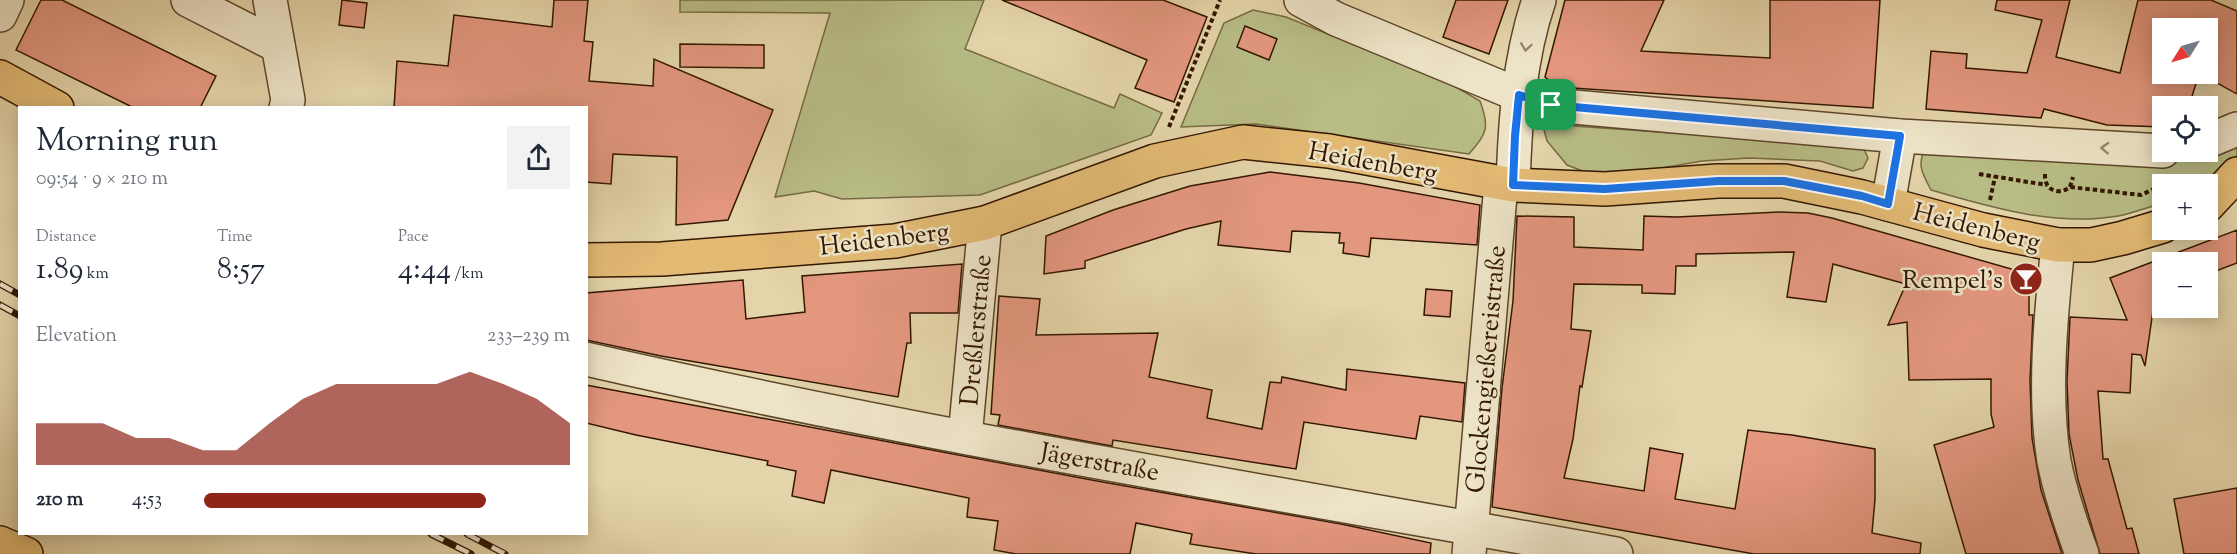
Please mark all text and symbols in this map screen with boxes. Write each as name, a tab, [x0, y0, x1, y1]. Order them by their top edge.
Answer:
north arrow	[2152, 18, 2218, 84]
map controls	[2152, 18, 2218, 318]
one-way arrow	[1521, 42, 1533, 51]
pin	[1525, 79, 1576, 130]
icon: arrive	[1534, 88, 1567, 121]
button: locate	[2152, 96, 2218, 162]
text: Morning run	[36, 118, 218, 166]
button: share	[507, 126, 570, 189]
street label: Heidenberg	[1305, 134, 1440, 193]
one-way arrow	[2100, 141, 2109, 154]
text: 09:54 · 9 × 210 m	[36, 165, 168, 194]
button: +	[2152, 174, 2218, 240]
street label: Heidenberg	[1909, 195, 2044, 262]
street label: Heidenberg	[817, 214, 951, 267]
text: Distance	[36, 226, 96, 249]
text: Time	[217, 226, 253, 249]
text: Pace	[398, 226, 429, 249]
street label: Glockengießereistraße	[1458, 244, 1517, 495]
text: 1.89	[36, 249, 83, 292]
text: 8:57	[217, 249, 265, 292]
text: 4:44	[398, 249, 451, 292]
button: −	[2152, 252, 2218, 318]
street label: Dreßlerstraße	[952, 253, 1003, 407]
bar icon: Rempel's	[2008, 261, 2044, 297]
text: km	[83, 263, 109, 286]
text: /km	[451, 263, 484, 286]
place label: Rempel's	[1902, 263, 2003, 300]
text: Elevation	[36, 322, 117, 351]
text: 233–239 m	[487, 322, 570, 351]
street label: Jägerstraße	[1035, 434, 1162, 492]
text: 210 m	[36, 486, 83, 515]
text: 4:53	[132, 486, 162, 515]

